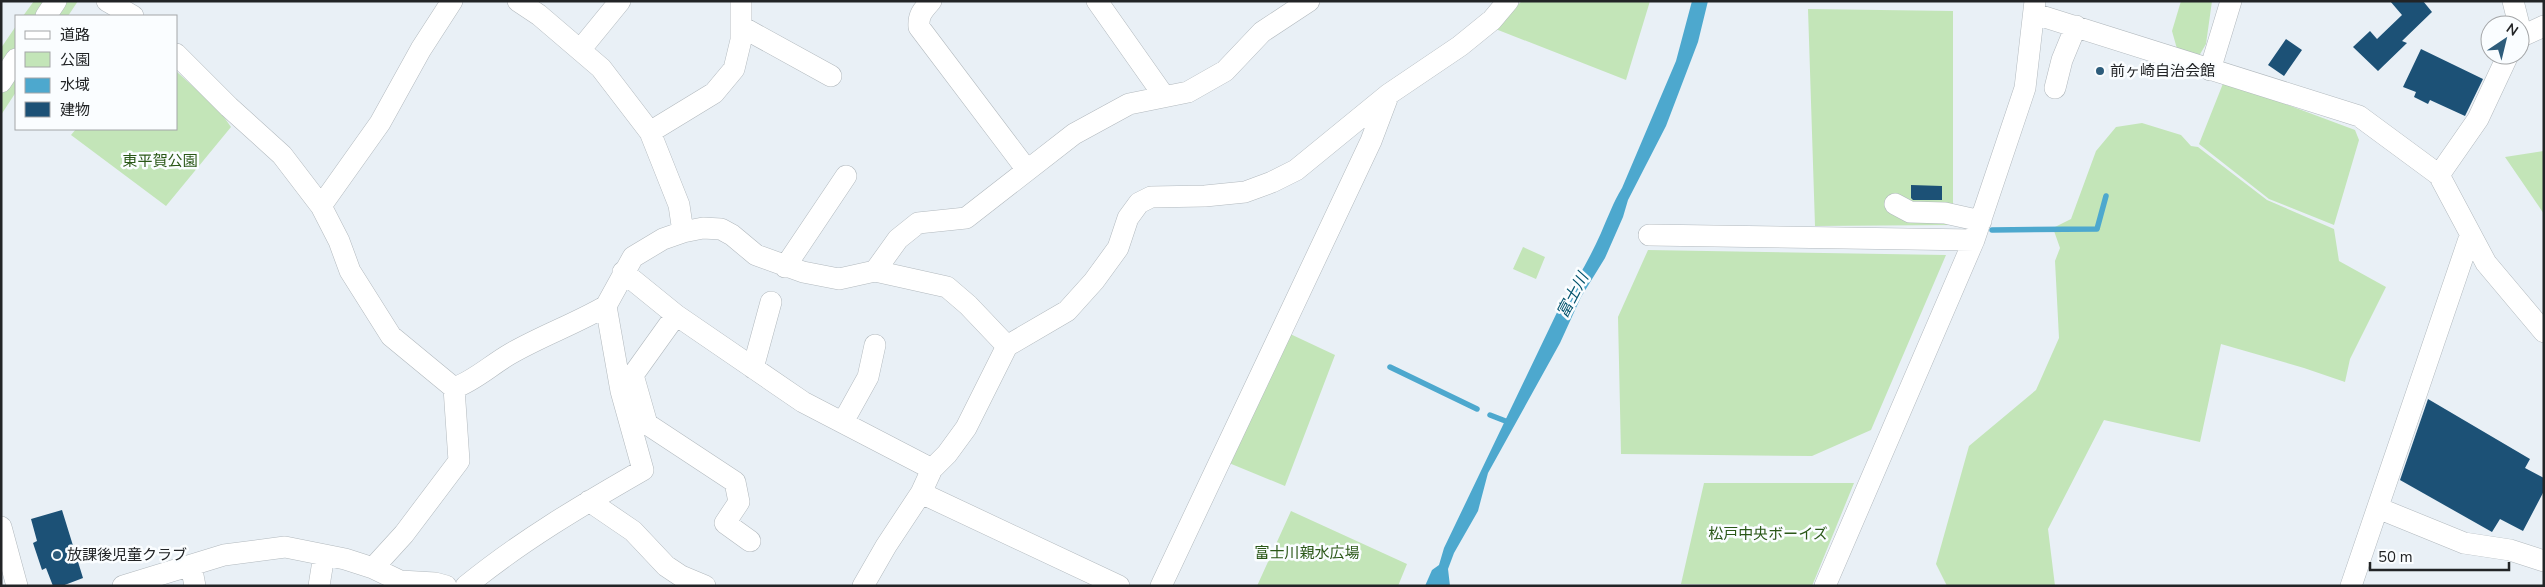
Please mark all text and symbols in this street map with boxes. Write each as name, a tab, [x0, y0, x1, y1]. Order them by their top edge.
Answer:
legend	[15, 15, 178, 130]
north arrow	[2480, 15, 2530, 65]
text: N	[2502, 19, 2522, 41]
text: 道路	[60, 25, 90, 45]
text: 公園	[60, 50, 90, 70]
place label: 前ヶ崎自治会館	[2110, 61, 2215, 81]
marker: 前ヶ崎自治会館	[2094, 65, 2106, 77]
text: 水域	[60, 75, 90, 95]
text: 建物	[60, 100, 90, 120]
park label: 東平賀公園	[122, 151, 198, 171]
water label: 富士川	[1552, 267, 1595, 322]
park label: 松戸中央ボーイズ	[1708, 524, 1828, 544]
scale bar	[2370, 540, 2509, 572]
park label: 富士川親水広場	[1254, 543, 1360, 563]
place label: 放課後児童クラブ	[67, 545, 187, 565]
text: 50 m	[2378, 547, 2413, 567]
marker: 放課後児童クラブ	[51, 549, 63, 561]

